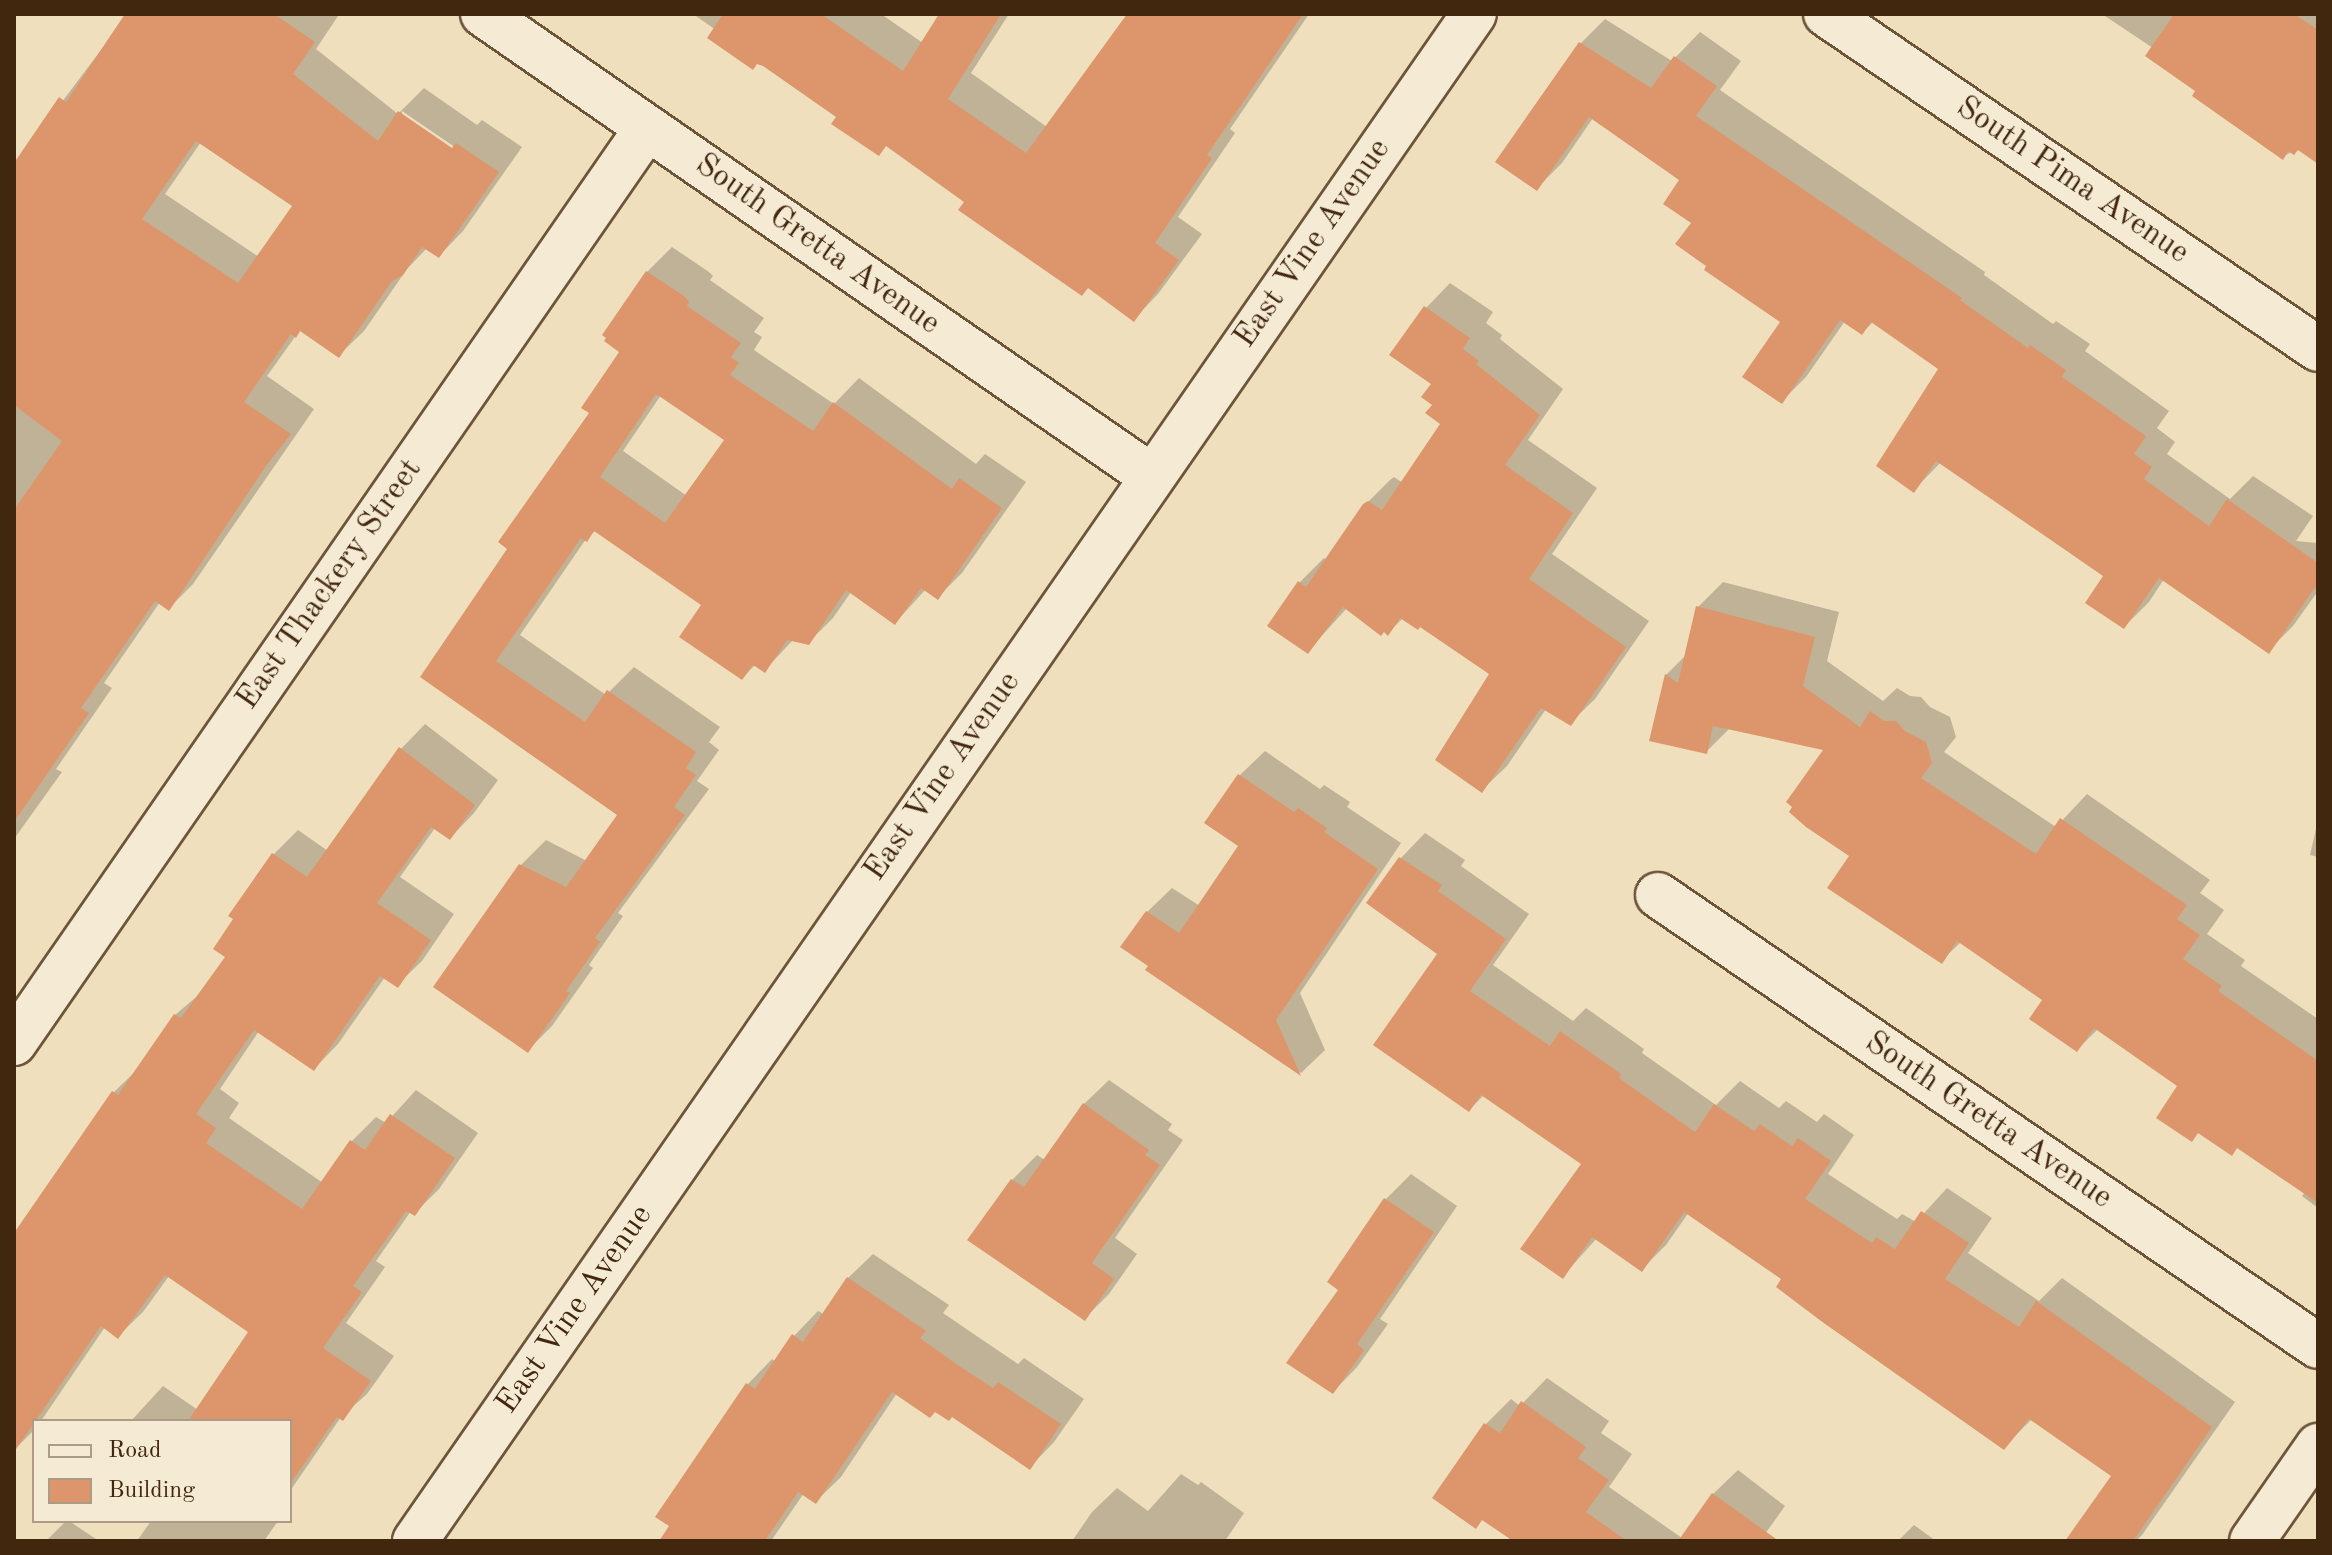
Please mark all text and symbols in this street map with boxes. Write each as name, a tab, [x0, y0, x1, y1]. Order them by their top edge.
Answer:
street label: South Pima Avenue	[1948, 89, 2196, 273]
street label: East Vine Avenue	[1227, 132, 1399, 356]
street label: South Gretta Avenue	[687, 146, 947, 344]
street label: East Thackery Street	[229, 452, 431, 718]
street label: East Vine Avenue	[857, 665, 1029, 889]
street label: South Gretta Avenue	[1857, 1024, 2119, 1218]
street label: East Vine Avenue	[489, 1198, 661, 1422]
legend	[32, 1419, 292, 1523]
text: Road	[108, 1439, 161, 1463]
text: Building	[108, 1479, 195, 1503]

